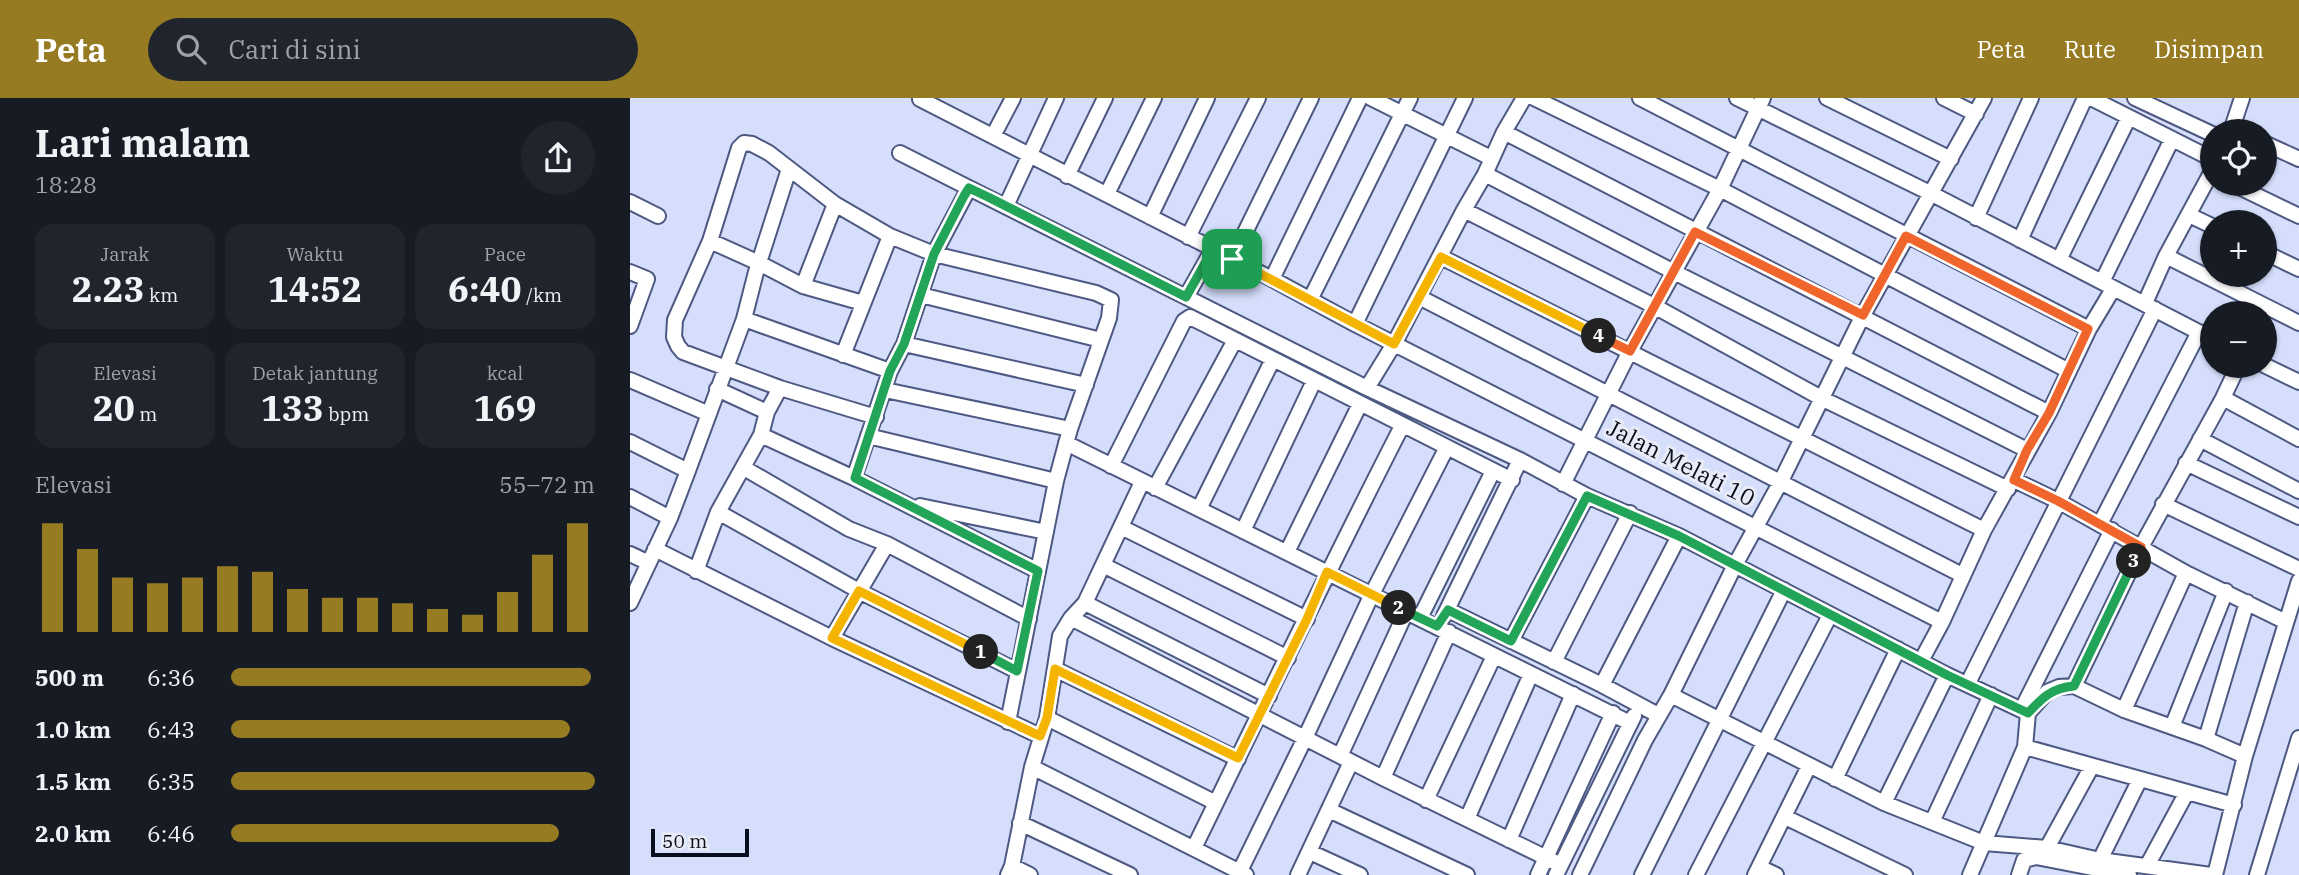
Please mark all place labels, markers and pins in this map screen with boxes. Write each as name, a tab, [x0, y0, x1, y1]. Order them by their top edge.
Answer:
pin	[1202, 229, 1262, 289]
pin: 4	[1581, 318, 1616, 354]
pin: 3	[2116, 544, 2152, 578]
pin: 2	[1382, 590, 1416, 626]
pin: 1	[964, 634, 998, 670]

